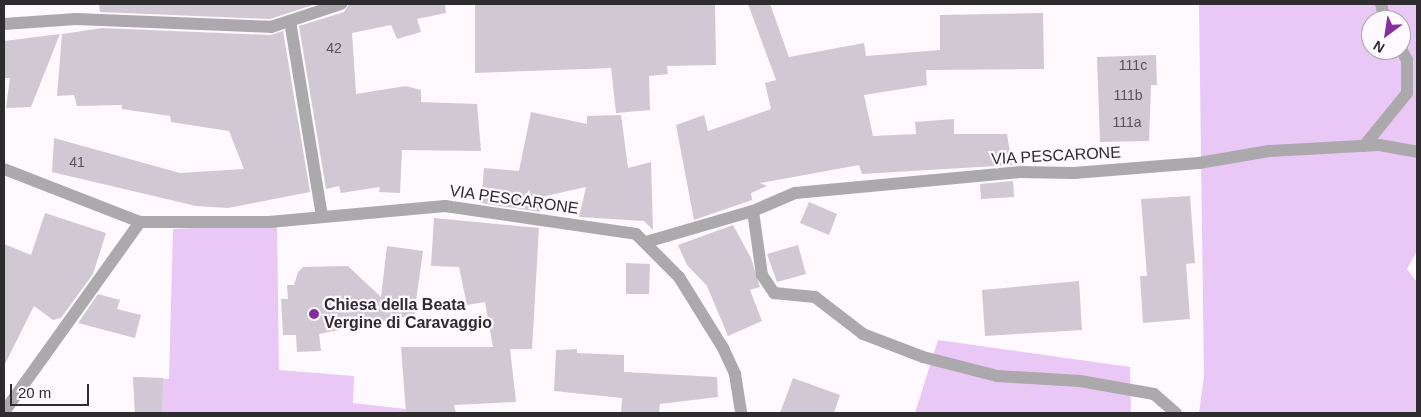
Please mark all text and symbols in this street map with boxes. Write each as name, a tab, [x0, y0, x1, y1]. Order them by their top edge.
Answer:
north arrow	[1361, 10, 1411, 60]
text: N	[1370, 38, 1387, 56]
house number: 42	[326, 40, 342, 56]
house number: 111c	[1119, 57, 1147, 73]
house number: 111b	[1113, 87, 1143, 103]
house number: 111a	[1112, 114, 1142, 130]
street label: VIA PESCARONE	[990, 143, 1122, 169]
house number: 41	[69, 154, 85, 170]
street label: VIA PESCARONE	[448, 181, 580, 219]
place label: Chiesa della Beata Vergine di Caravaggio	[324, 295, 492, 333]
marker: Chiesa della Beata Vergine di Caravaggio	[308, 308, 320, 320]
scale bar	[12, 374, 91, 406]
text: 20 m	[18, 384, 51, 401]

